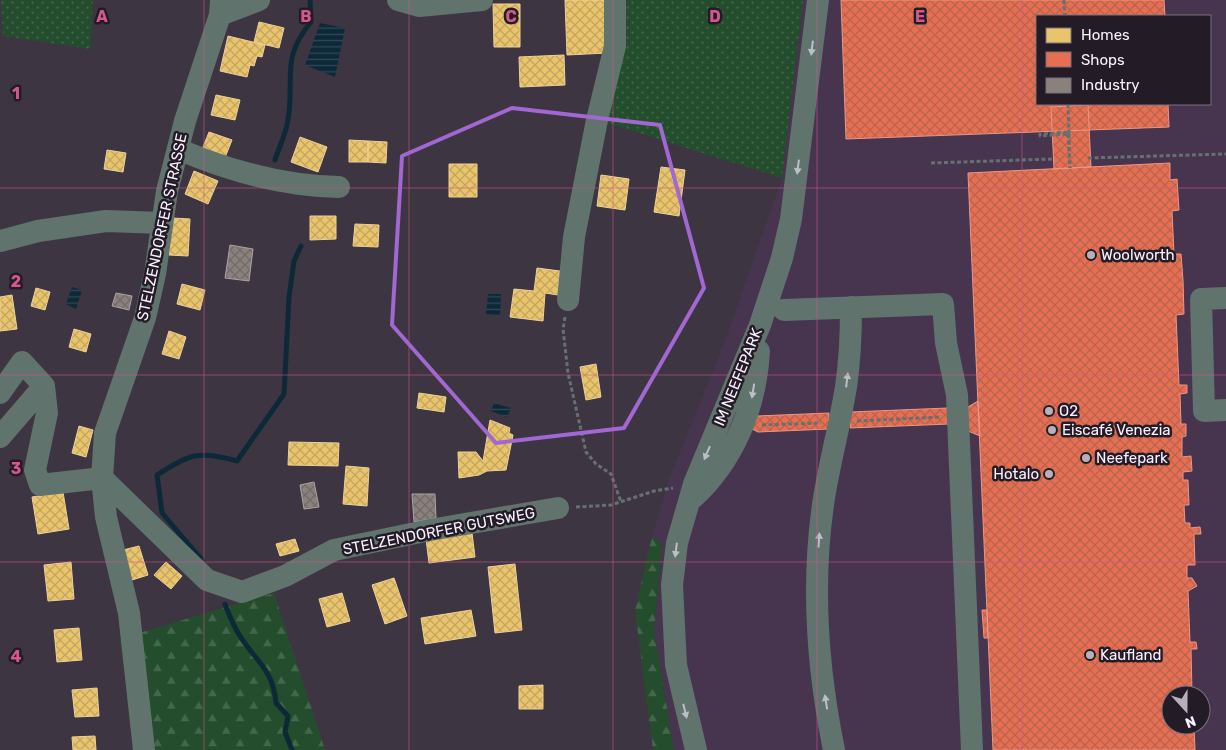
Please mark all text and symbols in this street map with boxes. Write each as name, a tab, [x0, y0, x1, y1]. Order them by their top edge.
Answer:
text: A	[96, 7, 108, 26]
text: B	[300, 7, 312, 26]
text: C	[505, 7, 517, 26]
text: D	[709, 7, 721, 26]
text: E	[915, 7, 925, 26]
legend	[1036, 15, 1211, 105]
text: Homes	[1081, 26, 1130, 44]
one-way arrow	[808, 41, 816, 57]
text: Shops	[1081, 51, 1125, 69]
text: Industry	[1081, 76, 1140, 94]
text: 1	[12, 84, 20, 103]
street label: STELZENDORFER STRASSE	[133, 132, 191, 322]
one-way arrow	[794, 159, 802, 175]
place label: Woolworth	[1101, 246, 1175, 264]
marker: Woolworth	[1085, 249, 1097, 261]
text: 2	[11, 272, 21, 291]
street label: IM NEEFEPARK	[710, 325, 766, 429]
one-way arrow	[843, 372, 851, 388]
one-way arrow	[749, 383, 757, 399]
place label: O2	[1059, 402, 1078, 420]
marker: O2	[1043, 405, 1055, 417]
place label: Eiscafé Venezia	[1062, 421, 1171, 439]
marker: Eiscafé Venezia	[1046, 424, 1058, 436]
one-way arrow	[702, 446, 710, 460]
place label: Neefepark	[1096, 449, 1168, 467]
marker: Neefepark	[1080, 452, 1092, 464]
text: 3	[11, 459, 21, 478]
place label: Hotalo	[993, 465, 1039, 483]
marker: Hotalo	[1043, 468, 1055, 480]
street label: STELZENDORFER GUTSWEG	[341, 504, 537, 558]
one-way arrow	[816, 532, 824, 548]
one-way arrow	[672, 543, 680, 559]
place label: Kaufland	[1100, 646, 1162, 664]
text: 4	[11, 647, 22, 666]
marker: Kaufland	[1084, 649, 1096, 661]
north arrow	[1161, 685, 1211, 735]
one-way arrow	[822, 694, 830, 710]
one-way arrow	[681, 704, 689, 719]
text: N	[1183, 712, 1198, 731]

